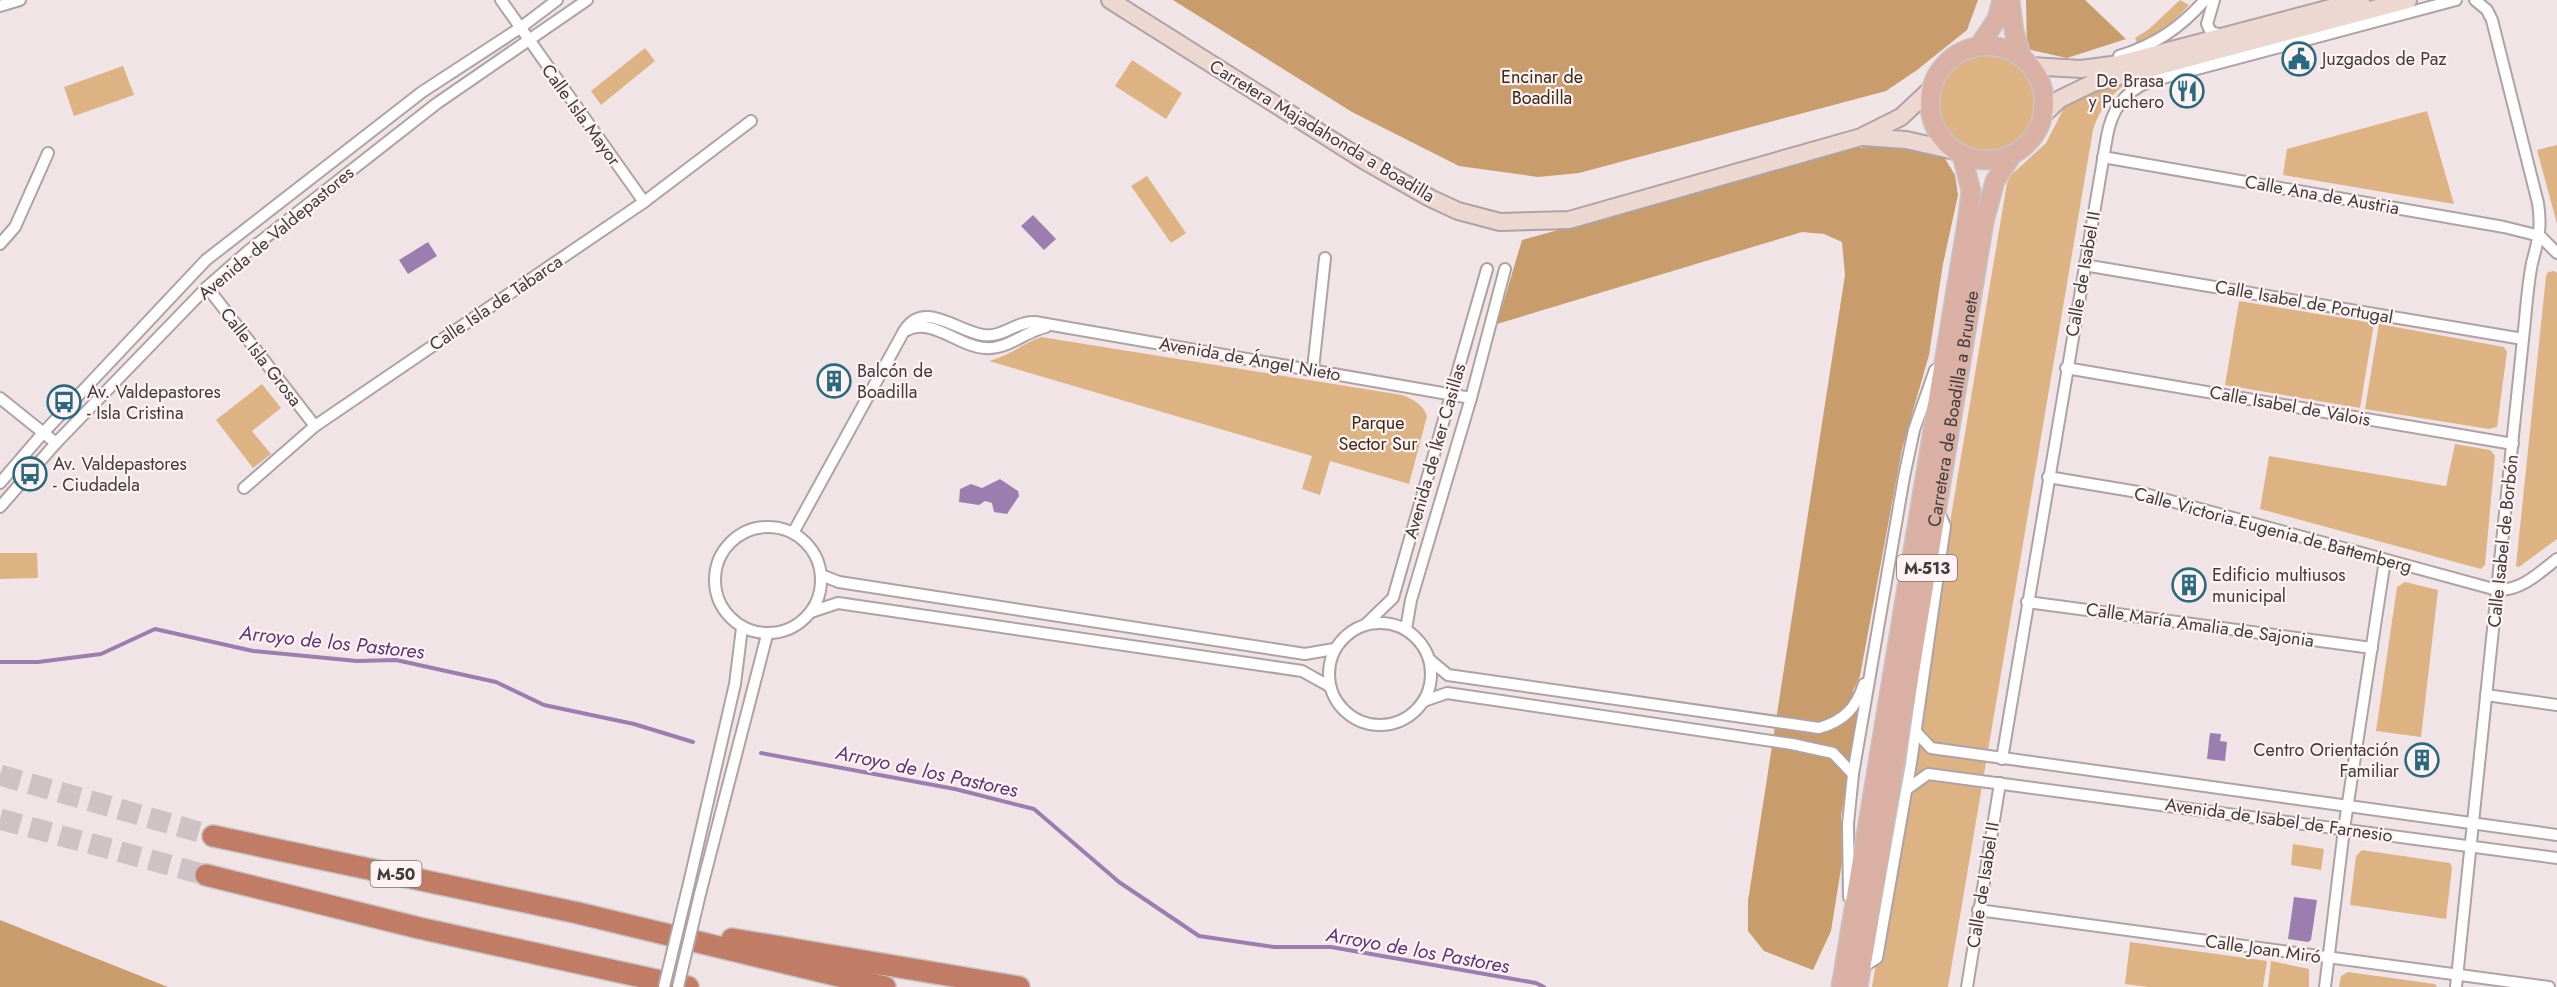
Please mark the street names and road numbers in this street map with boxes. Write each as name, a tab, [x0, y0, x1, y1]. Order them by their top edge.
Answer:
street label: Carretera Majadahonda a Boadilla	[1204, 53, 1440, 209]
street label: Calle Isla Mayor	[535, 59, 627, 172]
street label: Avenida de Valdepastores	[192, 160, 360, 306]
street label: Calle Ana de Austria	[2243, 169, 2401, 221]
street label: Calle de Isabel II	[2059, 209, 2107, 339]
street label: Calle Isla de Tabarca	[424, 249, 568, 357]
street label: Calle Isabel de Portugal	[2213, 274, 2395, 330]
street label: Carretera de Boadilla a Brunete	[1921, 289, 1985, 529]
street label: Calle Isla Grosa	[214, 302, 308, 412]
street label: Avenida de Ángel Nieto	[1157, 330, 1343, 388]
street label: Avenida de Íker Casillas	[1398, 360, 1472, 542]
street label: Calle Isabel de Valois	[2208, 379, 2372, 433]
street label: Calle Isabel de Borbón	[2481, 453, 2525, 629]
street label: Calle Victoria Eugenia de Battemberg	[2131, 480, 2415, 580]
road number: M-513	[1897, 555, 1957, 581]
street label: Calle María Amalia de Sajonia	[2084, 596, 2316, 654]
street label: Avenida de Isabel de Farnesio	[2164, 791, 2395, 849]
street label: Calle de Isabel II	[1960, 820, 2006, 950]
road number: M-50	[370, 861, 422, 887]
street label: Calle Joan Miró	[2203, 928, 2323, 970]

